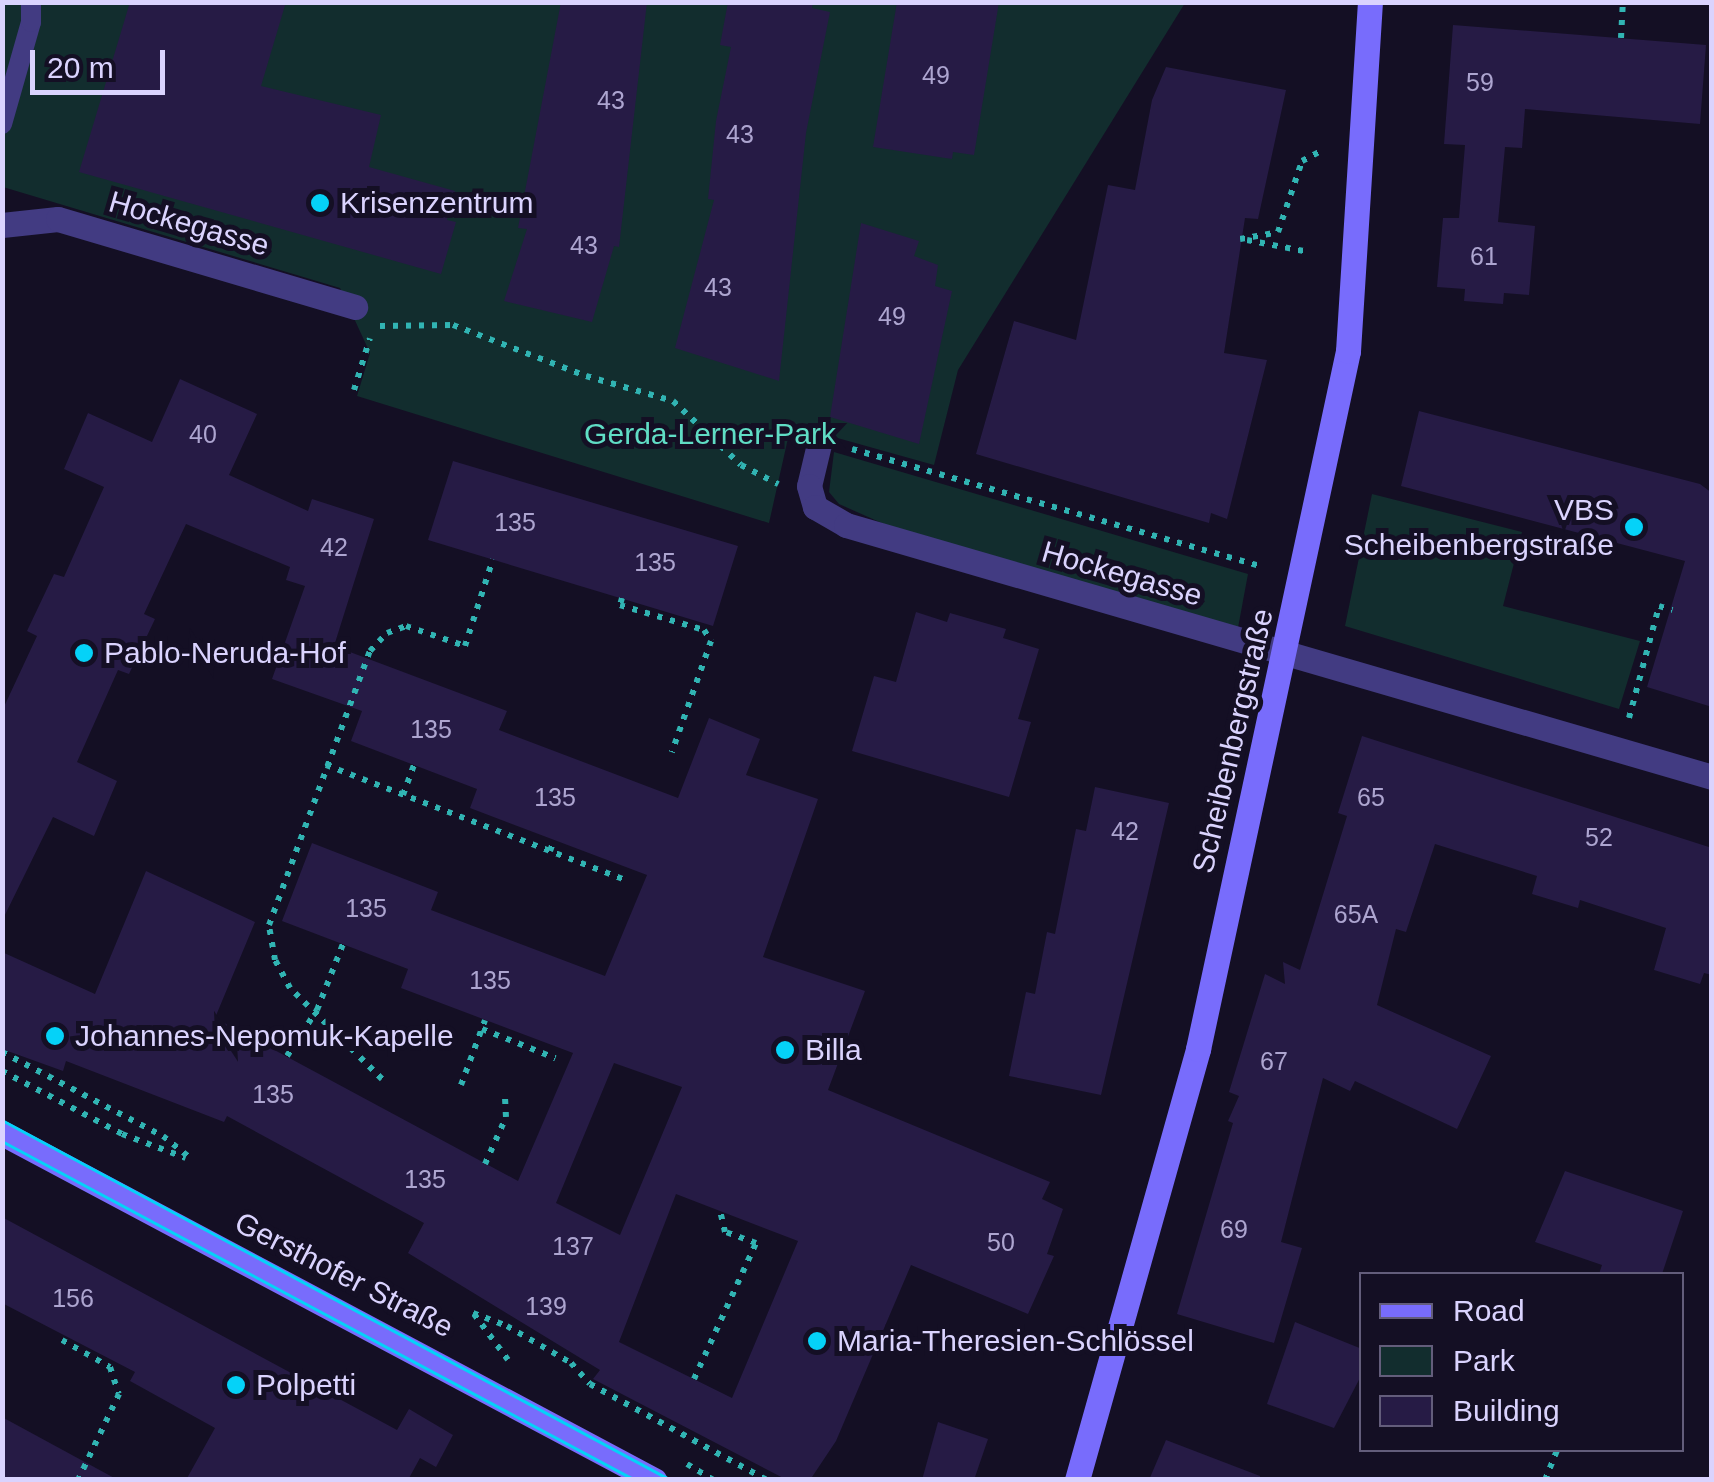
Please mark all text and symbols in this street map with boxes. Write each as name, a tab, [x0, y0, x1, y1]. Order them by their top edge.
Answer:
scale bar	[35, 30, 170, 92]
text: 20 m	[47, 51, 114, 84]
house number: 49	[922, 60, 950, 90]
house number: 59	[1466, 67, 1494, 97]
house number: 43	[597, 85, 625, 115]
house number: 43	[726, 119, 754, 149]
street label: Hockegasse	[105, 184, 273, 264]
place label: Krisenzentrum	[340, 185, 533, 221]
marker: Krisenzentrum	[309, 192, 331, 214]
house number: 43	[570, 230, 598, 260]
house number: 61	[1470, 241, 1498, 271]
house number: 43	[704, 272, 732, 302]
house number: 49	[878, 301, 906, 331]
park label: Gerda-Lerner-Park	[584, 416, 836, 452]
house number: 40	[189, 419, 217, 449]
place label: VBS Scheibenbergstraße	[1344, 492, 1614, 562]
house number: 135	[494, 507, 536, 537]
marker: VBS Scheibenbergstraße	[1623, 516, 1645, 538]
house number: 42	[320, 532, 348, 562]
street label: Hockegasse	[1038, 534, 1206, 614]
house number: 135	[634, 547, 676, 577]
street label: Scheibenbergstraße	[1185, 605, 1281, 877]
place label: Pablo-Neruda-Hof	[104, 635, 346, 671]
marker: Pablo-Neruda-Hof	[73, 642, 95, 664]
house number: 135	[410, 714, 452, 744]
house number: 135	[534, 782, 576, 812]
house number: 65	[1357, 782, 1385, 812]
house number: 42	[1111, 816, 1139, 846]
house number: 52	[1585, 822, 1613, 852]
house number: 135	[345, 893, 387, 923]
house number: 65A	[1334, 899, 1378, 929]
house number: 135	[469, 965, 511, 995]
place label: Johannes-Nepomuk-Kapelle	[75, 1018, 454, 1054]
marker: Johannes-Nepomuk-Kapelle	[44, 1025, 66, 1047]
place label: Billa	[805, 1032, 862, 1068]
marker: Billa	[774, 1039, 796, 1061]
house number: 67	[1260, 1046, 1288, 1076]
house number: 135	[252, 1079, 294, 1109]
house number: 135	[404, 1164, 446, 1194]
street label: Gersthofer Straße	[229, 1204, 459, 1346]
house number: 69	[1220, 1214, 1248, 1244]
house number: 50	[987, 1227, 1015, 1257]
house number: 137	[552, 1231, 594, 1261]
legend	[1359, 1272, 1684, 1452]
house number: 156	[52, 1283, 94, 1313]
house number: 139	[525, 1291, 567, 1321]
text: Road	[1453, 1294, 1525, 1327]
place label: Maria-Theresien-Schlössel	[837, 1323, 1194, 1359]
marker: Maria-Theresien-Schlössel	[806, 1330, 828, 1352]
text: Park	[1453, 1344, 1515, 1377]
place label: Polpetti	[256, 1367, 356, 1403]
marker: Polpetti	[225, 1374, 247, 1396]
text: Building	[1453, 1394, 1560, 1427]

